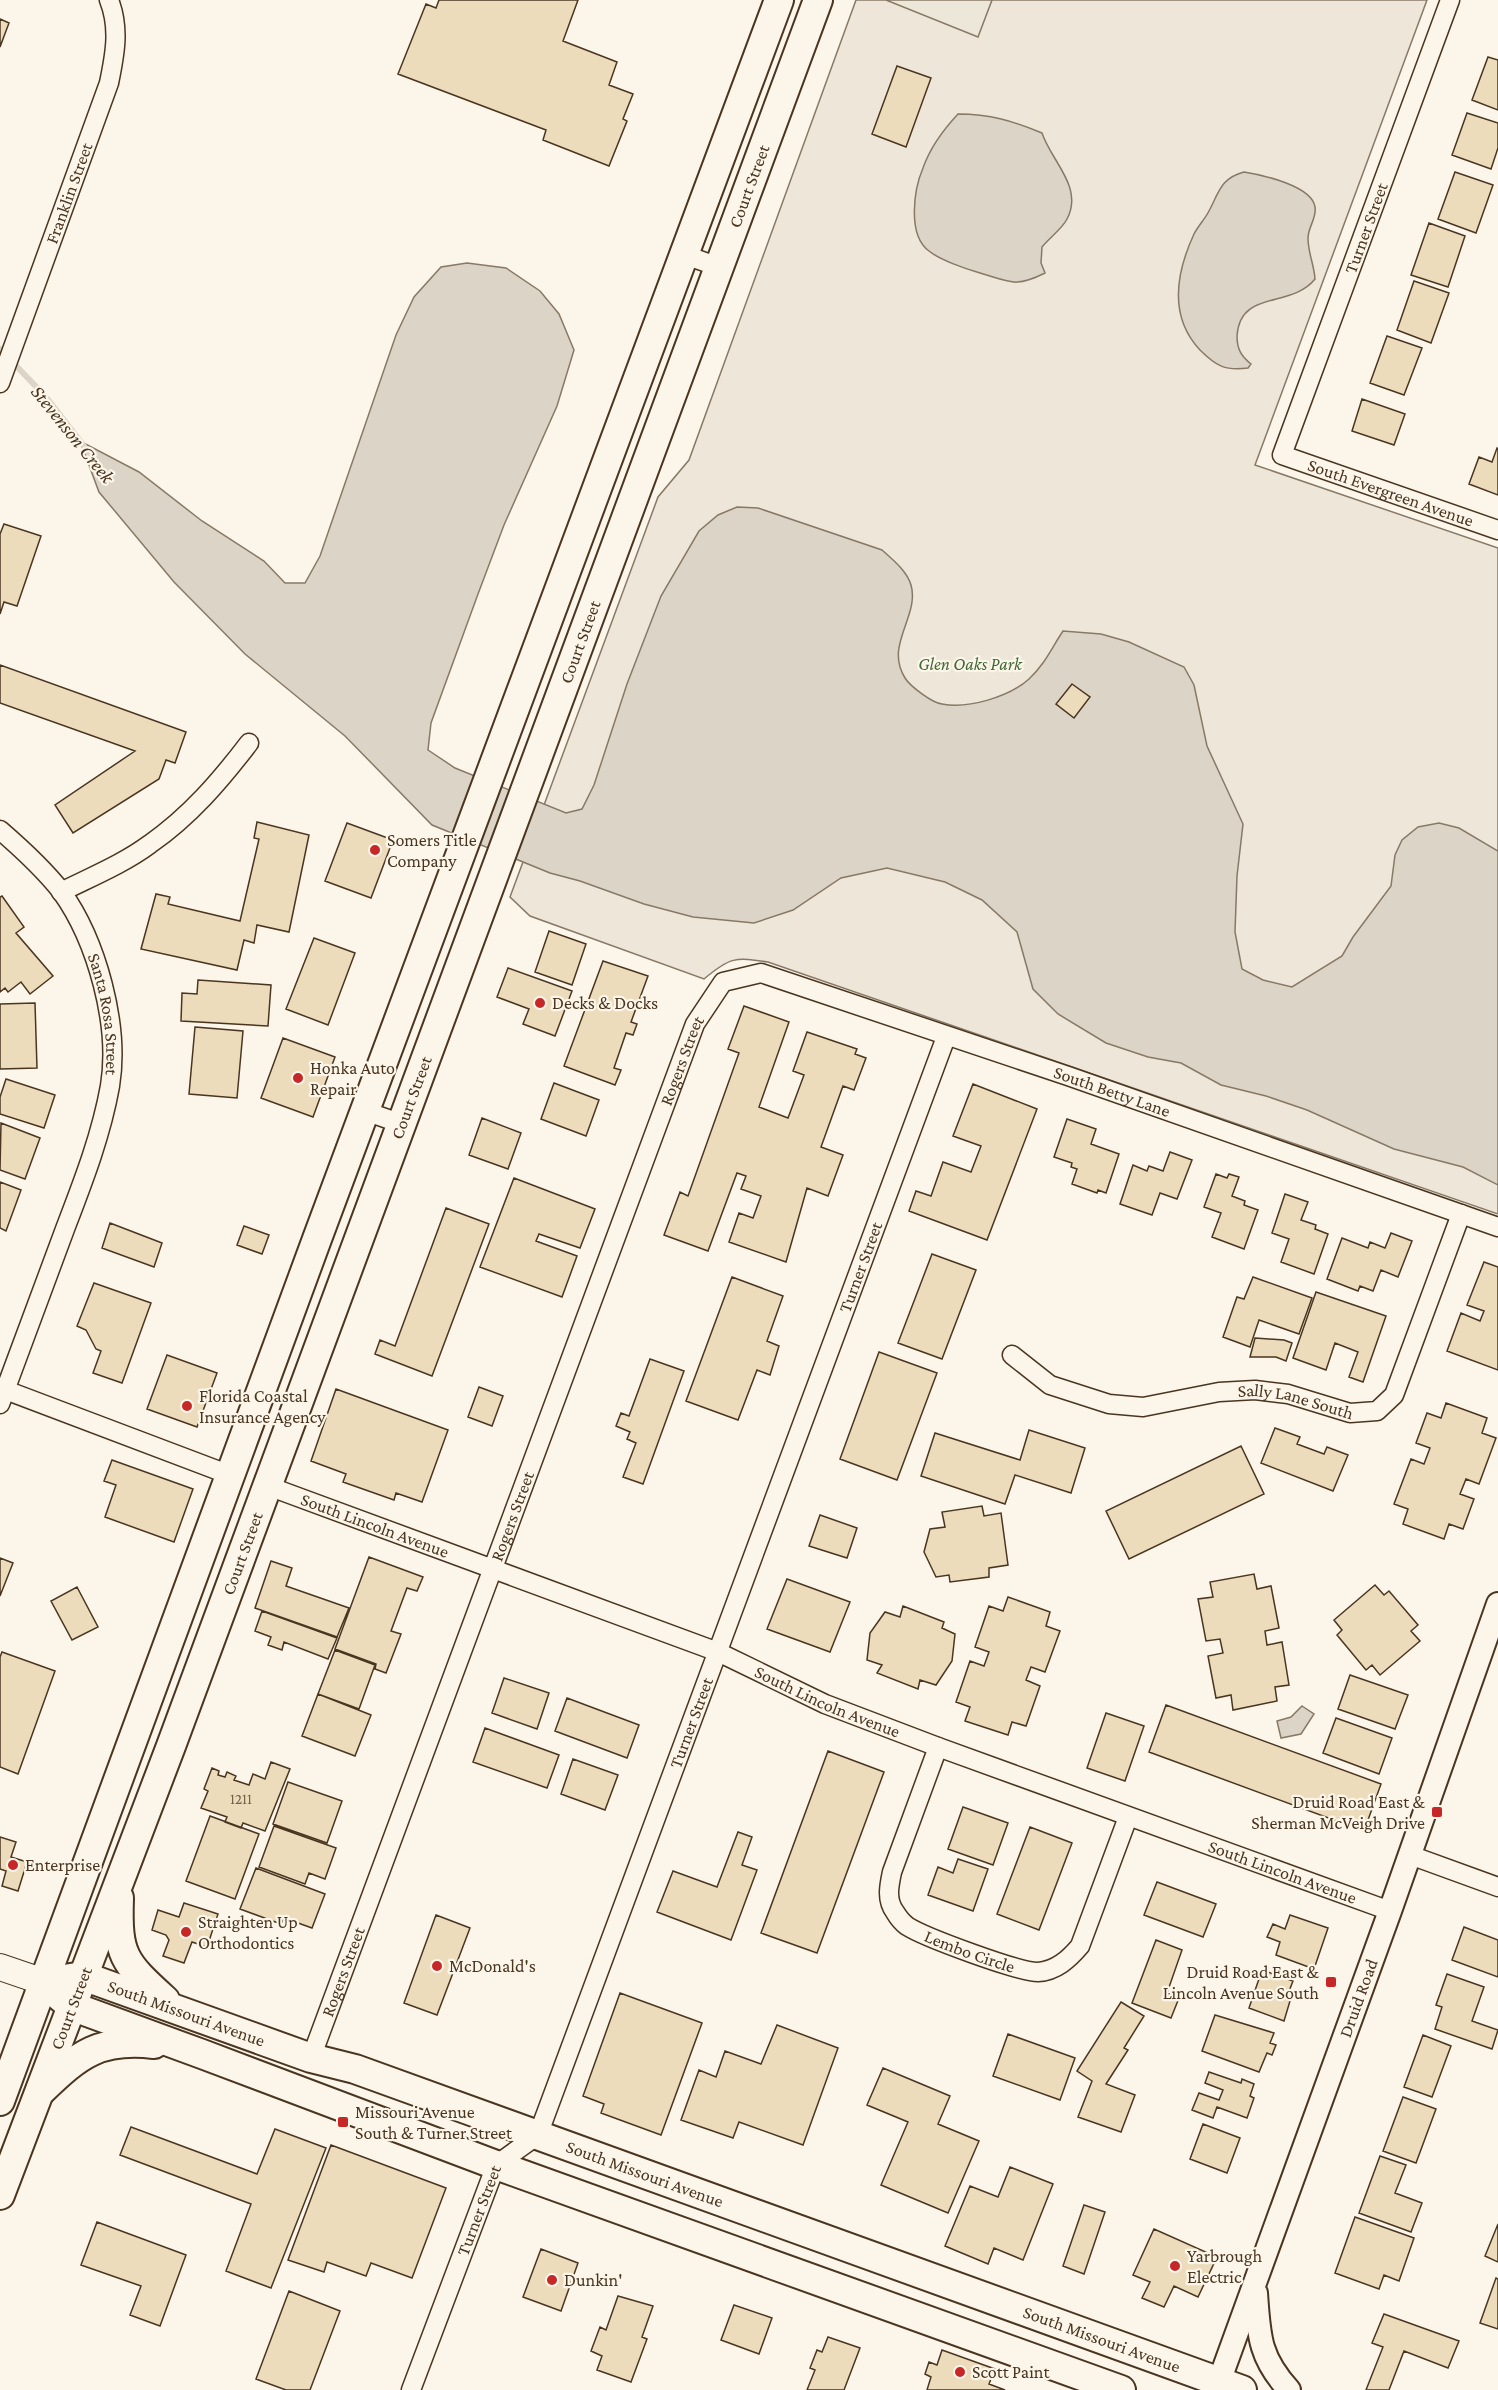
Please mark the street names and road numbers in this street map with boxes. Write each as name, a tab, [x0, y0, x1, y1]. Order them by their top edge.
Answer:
street label: Franklin Street	[41, 139, 97, 246]
street label: Court Street	[725, 141, 774, 230]
street label: Turner Street	[1340, 179, 1392, 276]
street label: South Evergreen Avenue	[1305, 455, 1476, 531]
street label: Court Street	[556, 597, 605, 686]
street label: Santa Rosa Street	[84, 950, 122, 1077]
street label: Rogers Street	[656, 1011, 708, 1108]
street label: Court Street	[387, 1052, 436, 1142]
street label: South Betty Lane	[1051, 1062, 1173, 1121]
street label: Turner Street	[835, 1218, 887, 1315]
street label: Sally Lane South	[1237, 1380, 1356, 1424]
street label: Rogers Street	[486, 1468, 538, 1564]
street label: South Lincoln Avenue	[298, 1489, 452, 1562]
street label: Court Street	[218, 1508, 267, 1598]
street label: South Lincoln Avenue	[752, 1661, 903, 1742]
street label: Turner Street	[665, 1674, 718, 1771]
street label: South Lincoln Avenue	[1206, 1836, 1360, 1908]
street label: Rogers Street	[317, 1923, 369, 2019]
street label: Lembo Circle	[921, 1926, 1017, 1977]
street label: Druid Road	[1335, 1956, 1382, 2040]
street label: Court Street	[46, 1963, 96, 2052]
street label: South Missouri Avenue	[105, 1976, 268, 2051]
street label: South Missouri Avenue	[563, 2136, 726, 2211]
street label: Turner Street	[453, 2161, 505, 2258]
street label: South Missouri Avenue	[1020, 2302, 1183, 2377]

